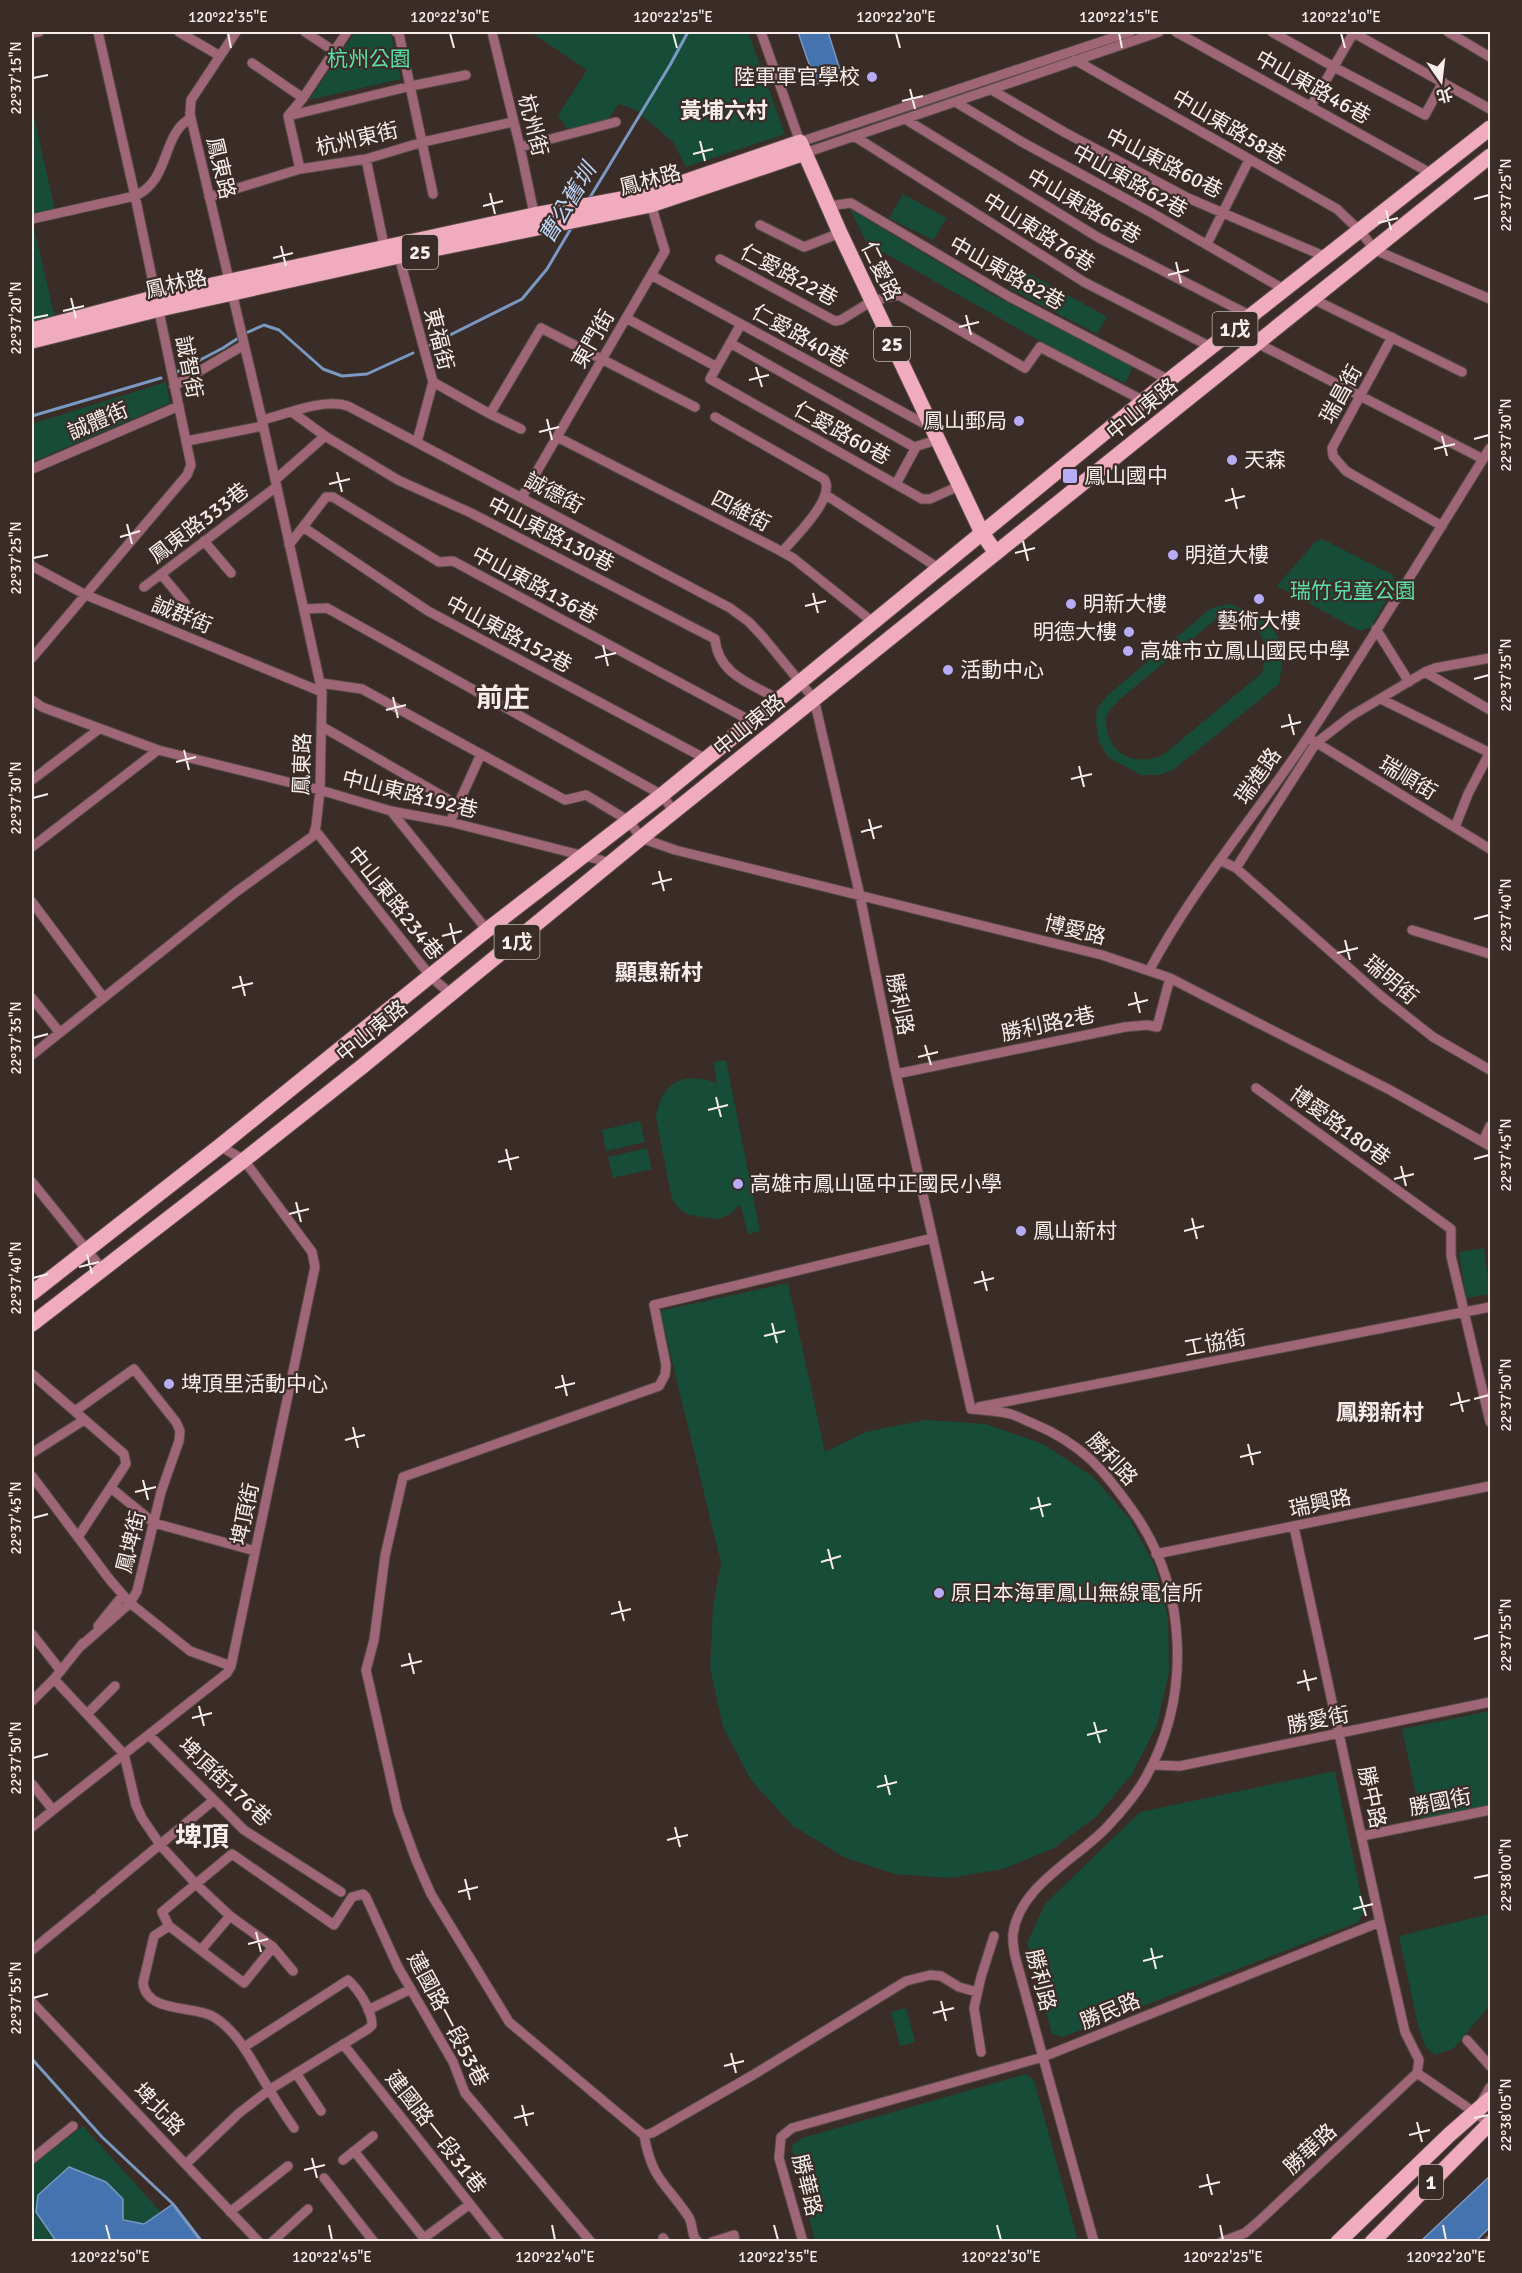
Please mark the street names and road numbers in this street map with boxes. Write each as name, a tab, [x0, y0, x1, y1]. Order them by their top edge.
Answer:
street label: 中山東路46巷	[1251, 45, 1375, 129]
street label: 中山東路58巷	[1167, 84, 1291, 170]
street label: 杭州街	[513, 91, 553, 159]
street label: 杭州東街	[313, 117, 401, 161]
street label: 中山東路60巷	[1101, 122, 1227, 204]
street label: 鳳東路	[201, 134, 241, 202]
street label: 中山東路62巷	[1068, 139, 1192, 223]
street label: 鳳林路	[616, 159, 684, 201]
street label: 中山東路66巷	[1022, 163, 1146, 249]
street label: 中山東路76巷	[978, 187, 1100, 277]
street label: 中山東路82巷	[945, 231, 1069, 315]
road number: 25	[402, 235, 438, 269]
street label: 仁愛路	[856, 237, 906, 305]
street label: 仁愛路22巷	[736, 238, 842, 312]
street label: 鳳林路	[142, 264, 210, 304]
street label: 仁愛路40巷	[747, 299, 853, 373]
street label: 東福街	[419, 305, 459, 373]
street label: 東門街	[566, 305, 620, 373]
road number: 1戊	[1212, 312, 1258, 346]
road number: 25	[874, 327, 910, 361]
street label: 誠智街	[170, 334, 208, 400]
street label: 瑞昌街	[1314, 360, 1368, 428]
street label: 中山東路	[1101, 372, 1183, 446]
street label: 仁愛路60巷	[789, 396, 895, 470]
street label: 誠體街	[64, 397, 132, 445]
street label: 誠德街	[520, 467, 588, 519]
street label: 鳳東路333巷	[144, 477, 254, 569]
street label: 四維街	[707, 485, 775, 537]
street label: 中山東路130巷	[483, 491, 619, 577]
street label: 中山東路136巷	[468, 541, 602, 629]
street label: 中山東路152巷	[442, 590, 576, 678]
street label: 誠群街	[148, 591, 216, 639]
street label: 中山東路	[708, 688, 790, 762]
street label: 鳳東路	[288, 732, 316, 796]
street label: 瑞進路	[1229, 743, 1287, 809]
street label: 瑞順街	[1374, 751, 1442, 805]
street label: 中山東路192巷	[339, 765, 481, 823]
street label: 中山東路234巷	[341, 841, 449, 965]
street label: 博愛路	[1041, 910, 1109, 950]
road number: 1戊	[494, 925, 540, 959]
street label: 瑞明街	[1359, 950, 1423, 1010]
street label: 勝利路	[881, 971, 919, 1037]
street label: 中山東路	[331, 994, 413, 1068]
street label: 勝利路2巷	[999, 1001, 1097, 1047]
street label: 博愛路180巷	[1285, 1081, 1395, 1171]
street label: 工協街	[1182, 1324, 1248, 1362]
street label: 勝利路	[1081, 1427, 1143, 1491]
street label: 埤頂街	[226, 1480, 264, 1548]
street label: 瑞興路	[1286, 1484, 1354, 1522]
street label: 鳳埤街	[111, 1508, 151, 1576]
street label: 勝愛街	[1285, 1701, 1351, 1739]
street label: 埤頂街176巷	[173, 1732, 277, 1832]
street label: 勝中路	[1353, 1763, 1391, 1831]
street label: 勝國街	[1407, 1783, 1473, 1821]
street label: 勝利路	[1021, 1946, 1061, 2014]
street label: 建國路一段53巷	[402, 1947, 494, 2091]
street label: 勝民路	[1076, 1987, 1144, 2035]
street label: 建國路一段31巷	[380, 2065, 492, 2199]
street label: 埤北路	[128, 2077, 190, 2141]
street label: 勝華路	[1278, 2118, 1342, 2180]
street label: 勝華路	[787, 2151, 827, 2219]
road number: 1	[1419, 2165, 1443, 2199]

